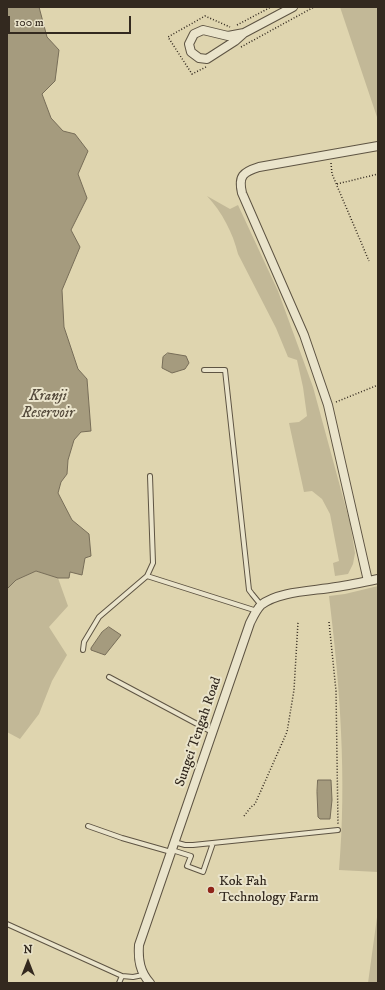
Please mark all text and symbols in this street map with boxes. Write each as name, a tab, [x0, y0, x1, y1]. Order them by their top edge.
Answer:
scale bar	[10, 8, 133, 34]
text: 100 m	[15, 15, 44, 30]
water label: Kranji Reservoir	[22, 388, 74, 423]
street label: Sungei Tengah Road	[172, 675, 226, 789]
place label: Kok Fah Technology Farm	[219, 874, 319, 906]
marker: Kok Fah Technology Farm	[206, 885, 216, 895]
north arrow	[8, 942, 48, 982]
text: N	[23, 943, 33, 957]

